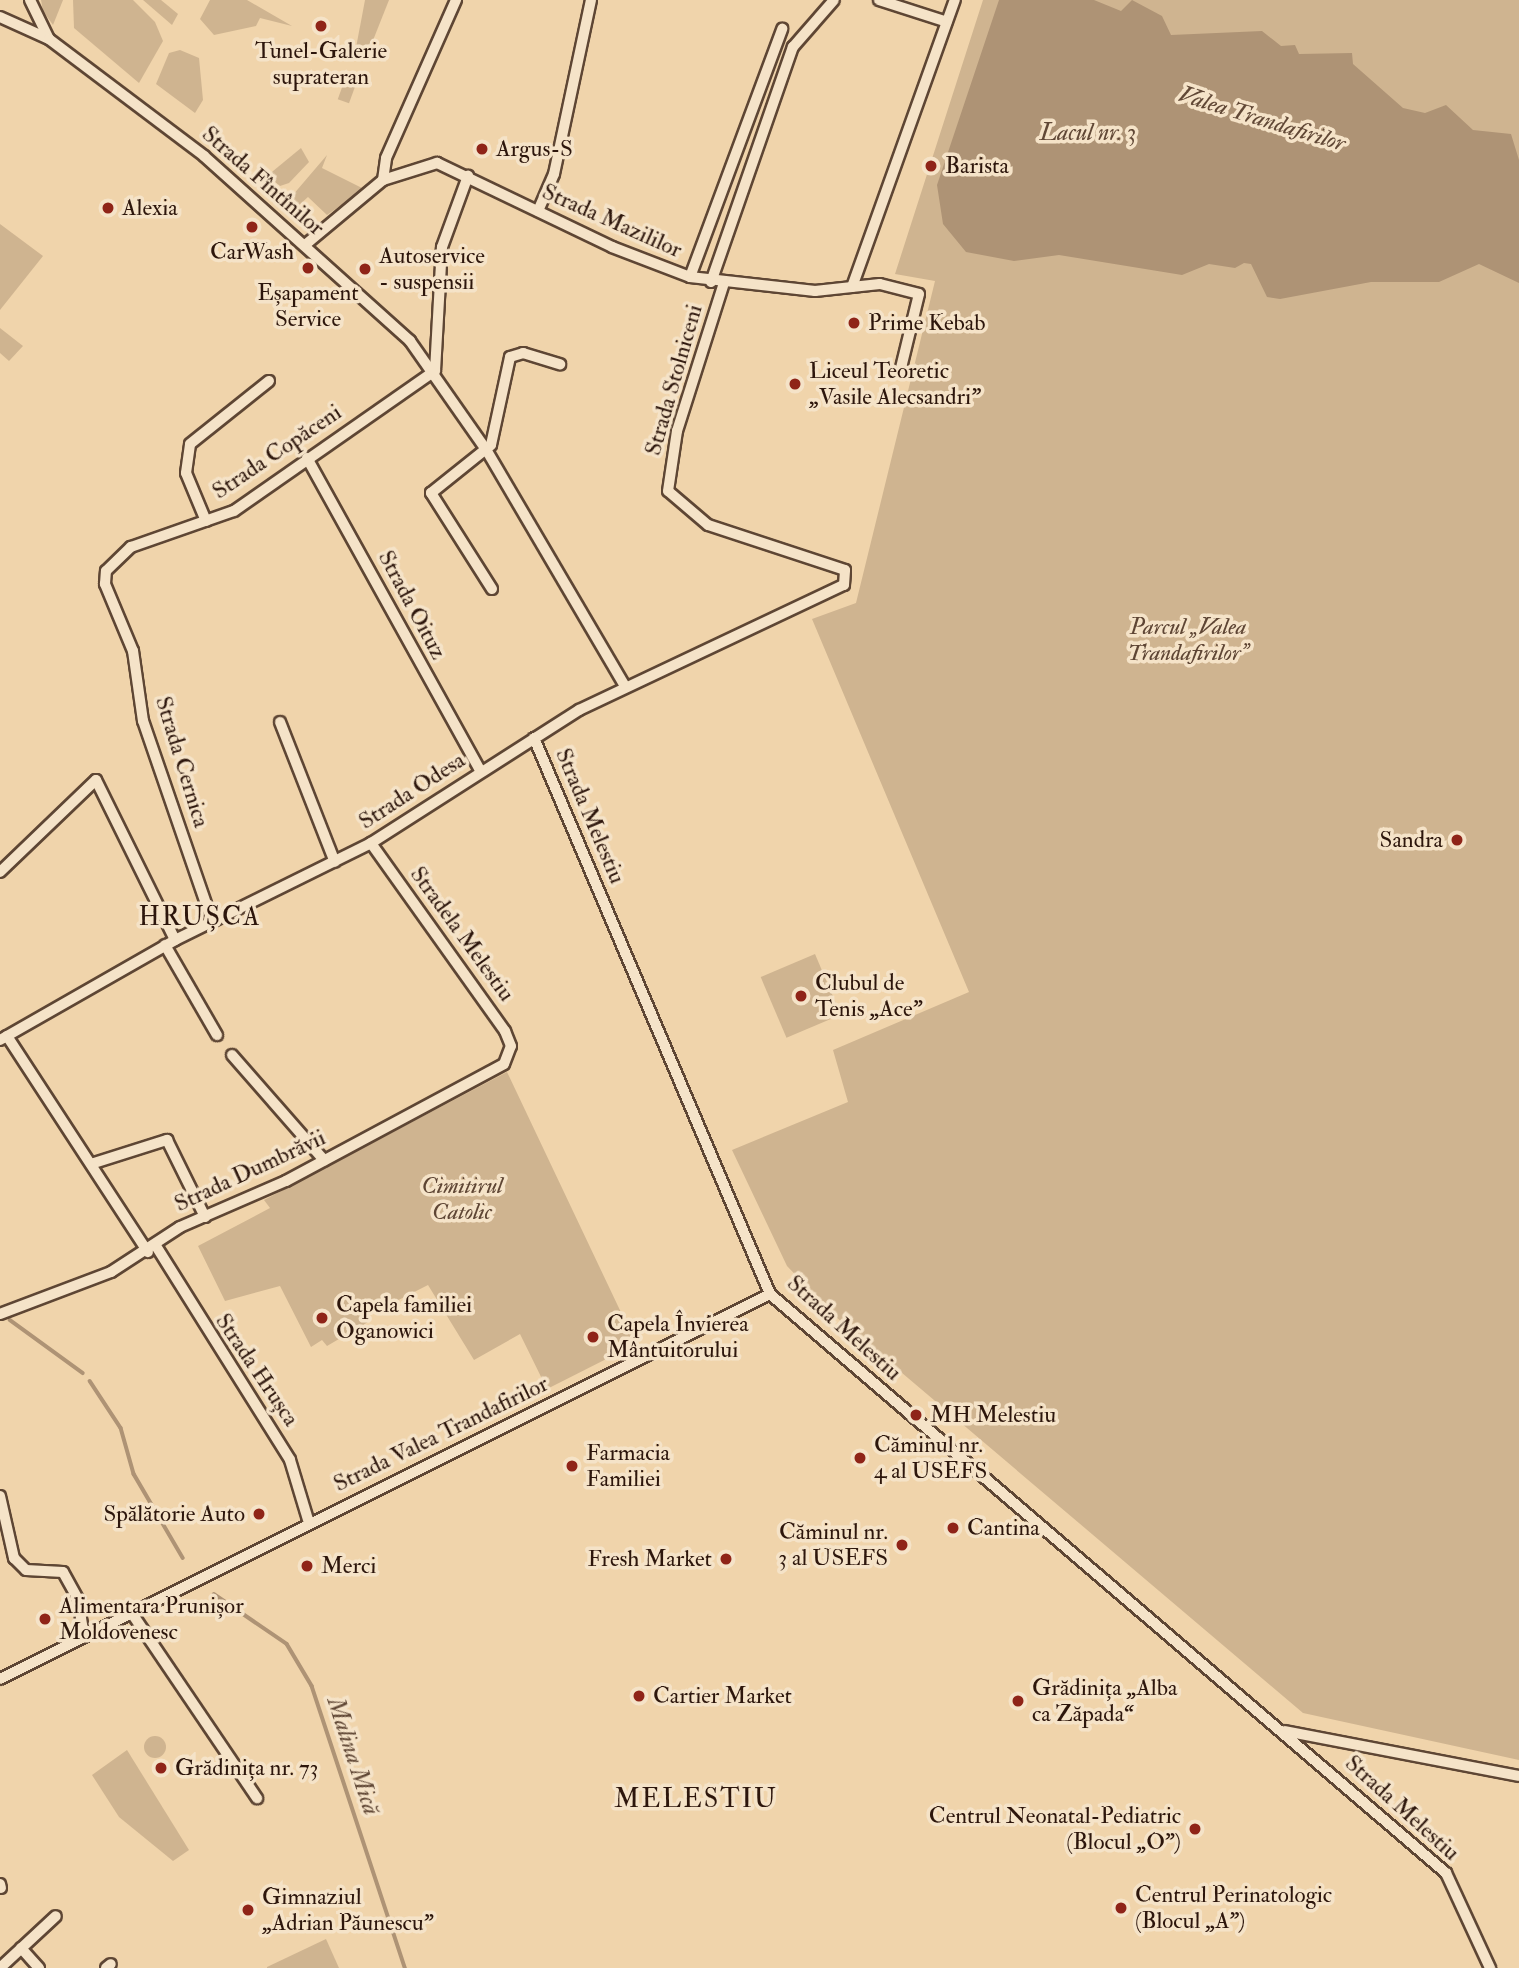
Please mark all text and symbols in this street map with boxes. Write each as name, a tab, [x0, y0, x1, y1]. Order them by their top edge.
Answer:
marker: Tunel-Galerie suprateran	[313, 18, 329, 34]
place label: Tunel-Galerie suprateran	[255, 37, 387, 91]
water label: Valea Trandafirilor	[1175, 80, 1349, 158]
water label: Lacul nr. 3	[1040, 119, 1136, 147]
street label: Strada Fîntînilor	[196, 120, 330, 242]
place label: Argus-S	[496, 135, 573, 163]
marker: Argus-S	[474, 141, 490, 157]
place label: Barista	[945, 152, 1009, 180]
marker: Barista	[923, 158, 939, 174]
street label: Strada Mazililor	[538, 178, 686, 264]
place label: Alexia	[122, 194, 178, 222]
marker: Alexia	[100, 200, 116, 216]
marker: CarWash	[244, 219, 260, 235]
place label: CarWash	[210, 238, 294, 266]
place label: Autoservice - suspensii	[379, 242, 485, 296]
marker: Eșapament Service	[300, 260, 316, 276]
marker: Autoservice - suspensii	[357, 261, 373, 277]
place label: Eșapament Service	[257, 279, 359, 333]
street label: Strada Stolniceni	[639, 301, 709, 459]
place label: Prime Kebab	[868, 309, 986, 337]
marker: Prime Kebab	[846, 315, 862, 331]
place label: Liceul Teoretic „Vasile Alecsandri”	[809, 357, 981, 411]
marker: Liceul Teoretic „Vasile Alecsandri”	[787, 376, 803, 392]
street label: Strada Copăceni	[207, 399, 347, 505]
street label: Strada Oituz	[372, 546, 452, 664]
park label: Parcul „Valea Trandafirilor”	[1128, 613, 1248, 667]
street label: Strada Cernica	[149, 693, 215, 831]
street label: Strada Melestiu	[549, 744, 631, 888]
street label: Strada Odesa	[354, 747, 470, 835]
place label: Sandra	[1380, 826, 1443, 854]
marker: Sandra	[1449, 832, 1465, 848]
street label: Stradela Melestiu	[404, 861, 520, 1007]
district label: HRUȘCA	[139, 902, 261, 934]
place label: Clubul de Tenis „Ace”	[815, 969, 923, 1023]
marker: Clubul de Tenis „Ace”	[793, 988, 809, 1004]
street label: Strada Dumbrăvii	[170, 1124, 330, 1218]
park label: Cimitirul Catolic	[421, 1172, 503, 1226]
street label: Strada Melestiu	[781, 1270, 907, 1386]
place label: Capela familiei Oganowici	[336, 1291, 472, 1345]
street label: Strada Hrușca	[209, 1308, 305, 1432]
marker: Capela familiei Oganowici	[314, 1310, 330, 1326]
place label: Capela Învierea Mântuitorului	[607, 1310, 749, 1364]
marker: Capela Învierea Mântuitorului	[585, 1329, 601, 1345]
street label: Strada Valea Trandafirilor	[329, 1370, 553, 1498]
place label: MH Melestiu	[930, 1401, 1056, 1429]
marker: MH Melestiu	[908, 1407, 924, 1423]
place label: Căminul nr. 4 al USEFS	[874, 1431, 987, 1485]
place label: Farmacia Familiei	[586, 1439, 670, 1493]
marker: Căminul nr. 4 al USEFS	[852, 1450, 868, 1466]
marker: Farmacia Familiei	[564, 1458, 580, 1474]
place label: Spălătorie Auto	[103, 1500, 245, 1528]
marker: Spălătorie Auto	[251, 1506, 267, 1522]
place label: Cantina	[967, 1514, 1040, 1542]
place label: Căminul nr. 3 al USEFS	[778, 1518, 888, 1572]
marker: Cantina	[945, 1520, 961, 1536]
marker: Căminul nr. 3 al USEFS	[894, 1537, 910, 1553]
place label: Fresh Market	[588, 1545, 712, 1573]
marker: Fresh Market	[718, 1551, 734, 1567]
place label: Merci	[321, 1552, 376, 1580]
marker: Merci	[299, 1558, 315, 1574]
place label: Alimentara Prunișor Moldovenesc	[59, 1592, 244, 1646]
marker: Alimentara Prunișor Moldovenesc	[37, 1611, 53, 1627]
place label: Grădinița „Alba ca Zăpada“	[1032, 1674, 1177, 1728]
place label: Cartier Market	[653, 1682, 792, 1710]
marker: Cartier Market	[631, 1688, 647, 1704]
marker: Grădinița „Alba ca Zăpada“	[1010, 1693, 1026, 1709]
water label: Malina Mică	[320, 1694, 386, 1818]
street label: Strada Melestiu	[1339, 1750, 1465, 1866]
place label: Grădinița nr. 73	[175, 1754, 318, 1782]
marker: Grădinița nr. 73	[153, 1760, 169, 1776]
district label: MELESTIU	[615, 1784, 777, 1816]
place label: Centrul Neonatal-Pediatric (Blocul „O”)	[929, 1802, 1181, 1856]
marker: Centrul Neonatal-Pediatric (Blocul „O”)	[1187, 1821, 1203, 1837]
place label: Centrul Perinatologic (Blocul „A”)	[1135, 1881, 1332, 1935]
place label: Gimnaziul „Adrian Păunescu”	[262, 1883, 434, 1937]
marker: Centrul Perinatologic (Blocul „A”)	[1113, 1900, 1129, 1916]
marker: Gimnaziul „Adrian Păunescu”	[240, 1902, 256, 1918]

